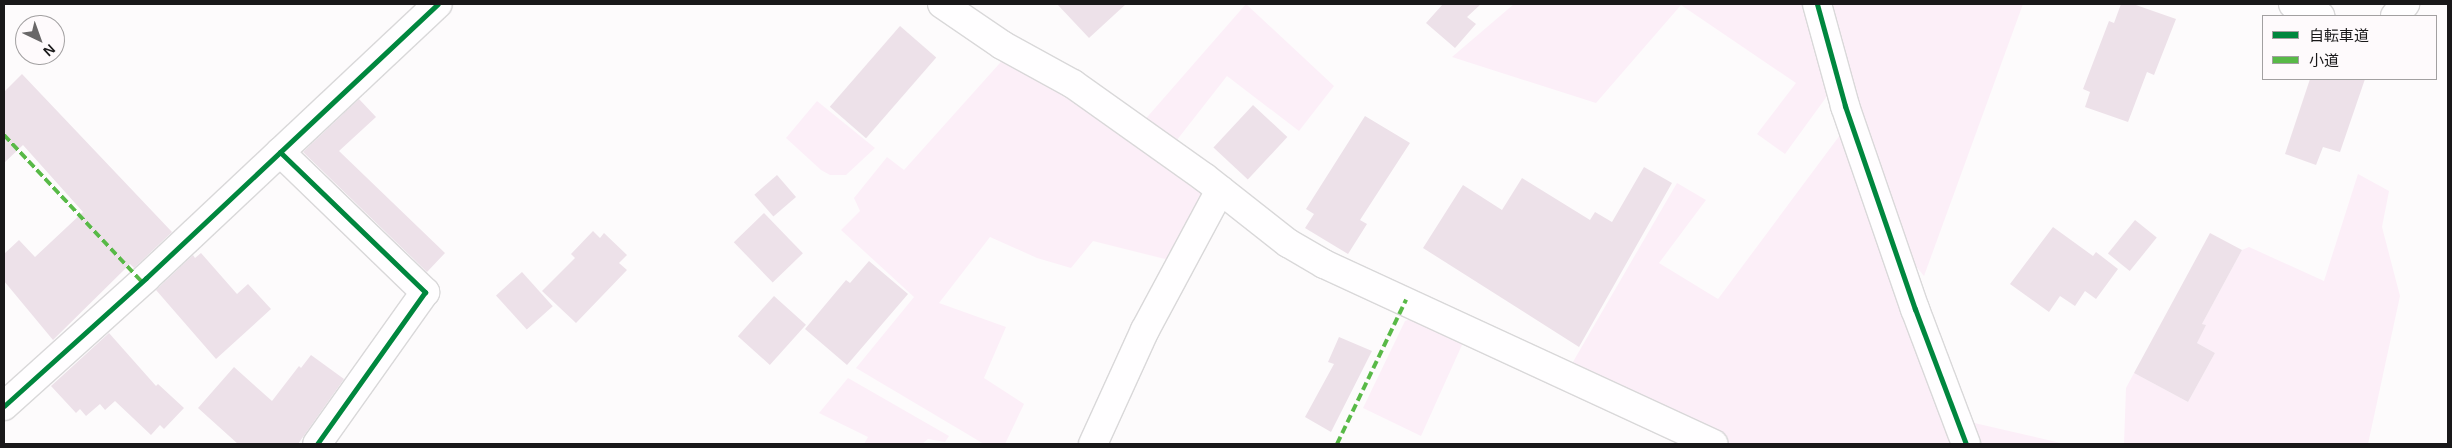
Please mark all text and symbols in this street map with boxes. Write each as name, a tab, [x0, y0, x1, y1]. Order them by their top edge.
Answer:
north arrow	[15, 15, 65, 65]
legend	[2262, 15, 2437, 80]
text: 自転車道	[2309, 27, 2369, 44]
text: N	[40, 41, 58, 60]
text: 小道	[2309, 52, 2339, 69]

